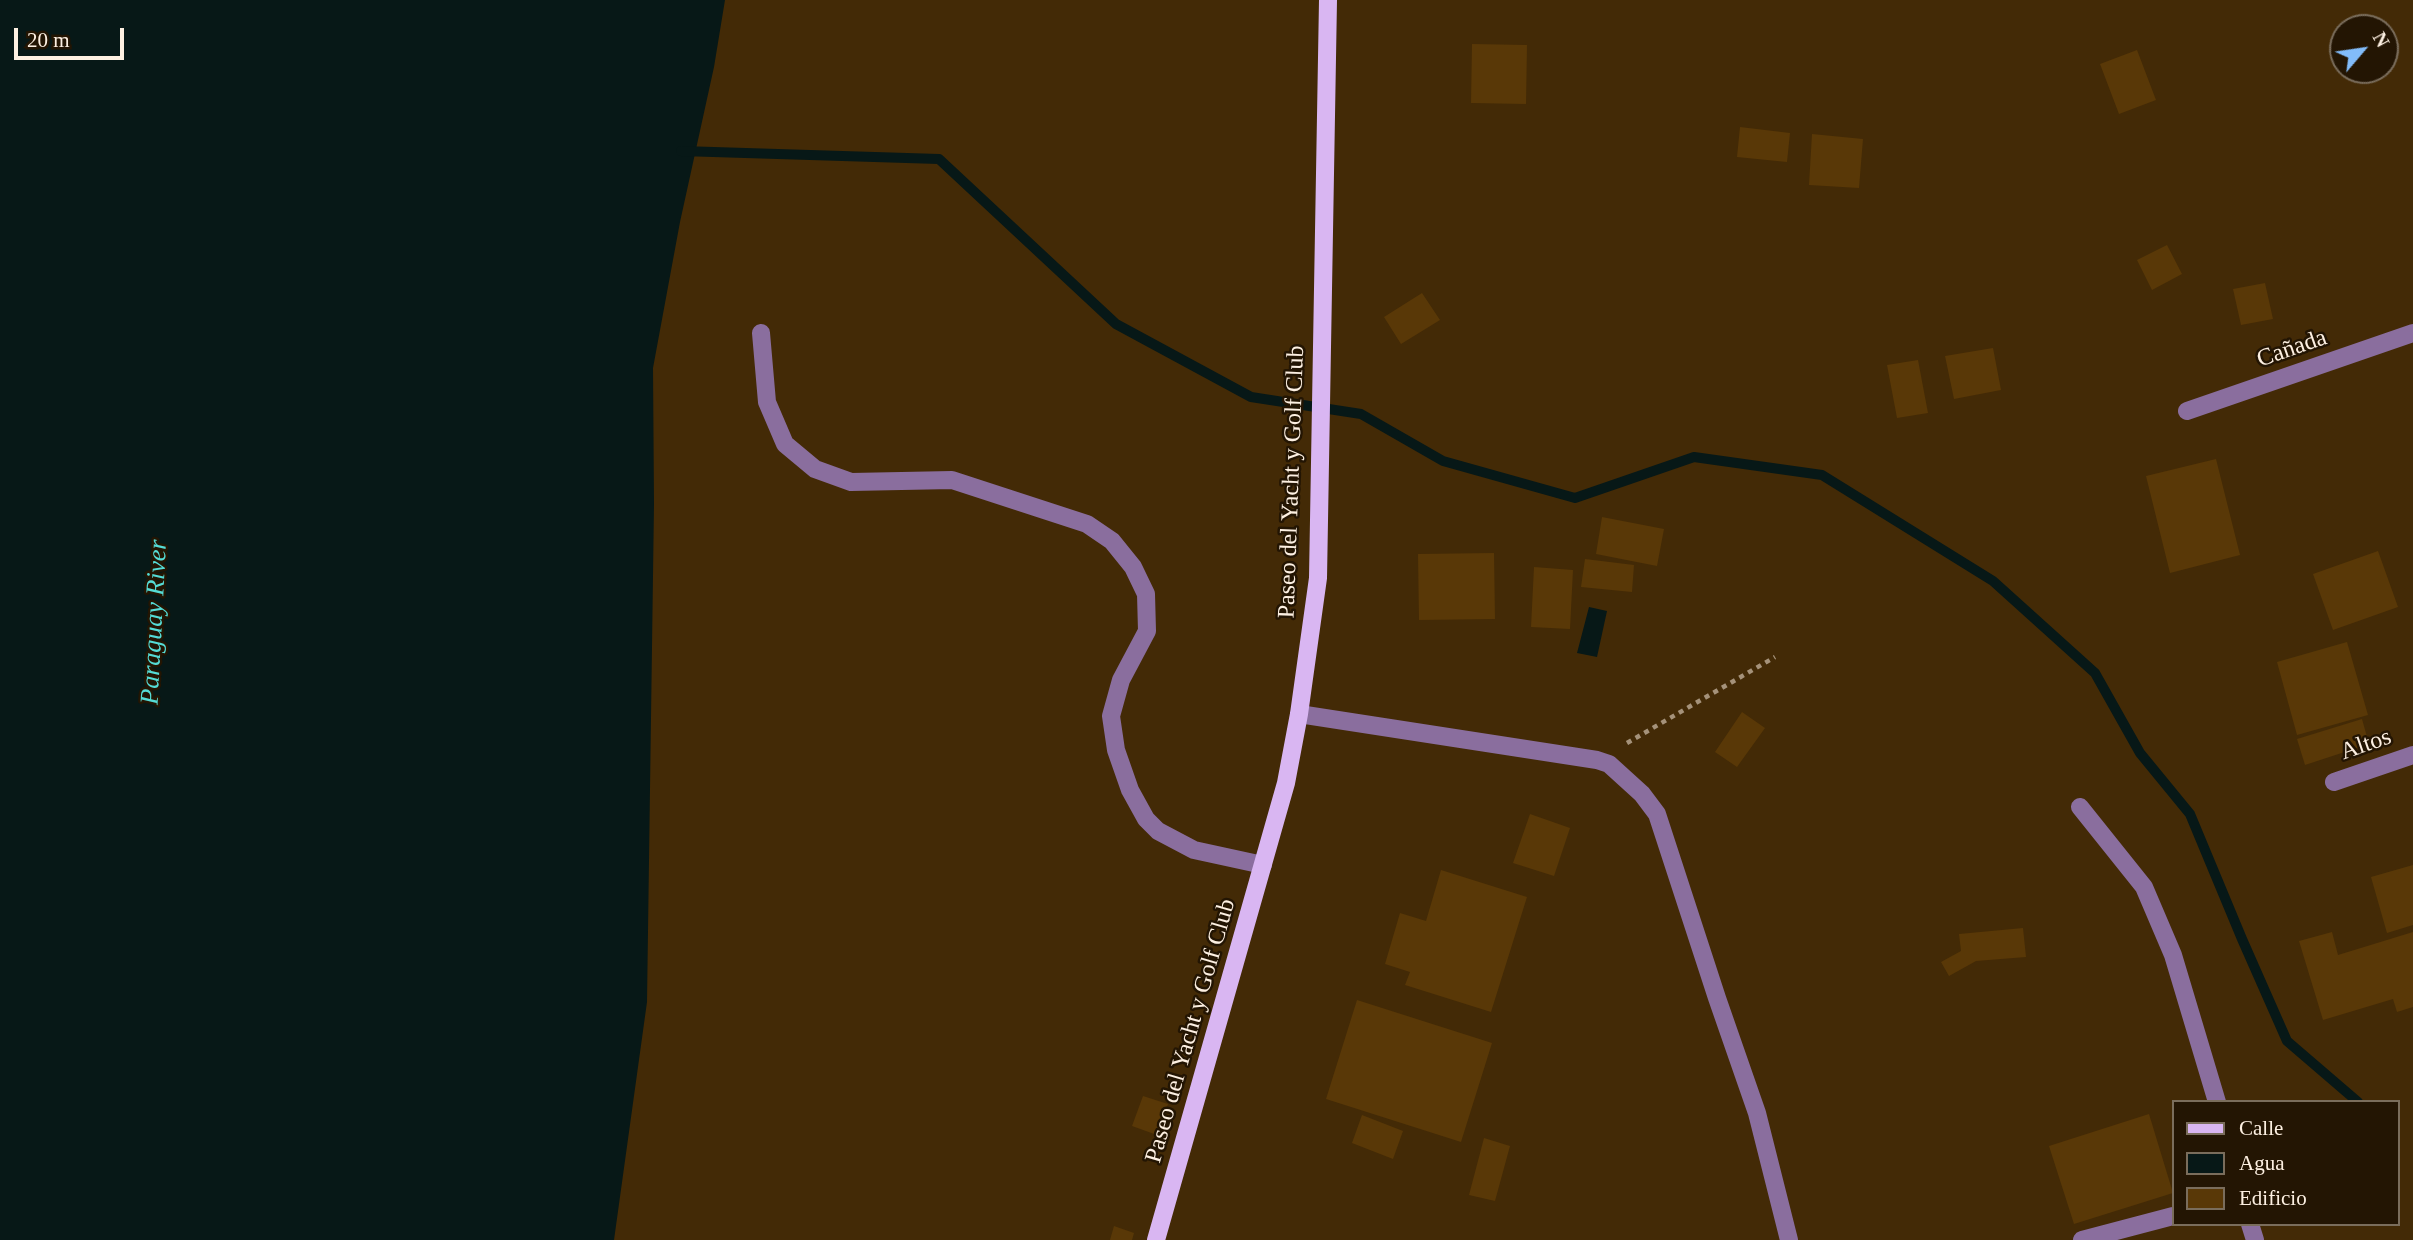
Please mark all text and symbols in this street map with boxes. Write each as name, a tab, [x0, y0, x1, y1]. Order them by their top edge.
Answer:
scale bar	[18, 14, 128, 58]
north arrow	[2329, 14, 2399, 84]
text: 20 m	[27, 28, 70, 52]
text: N	[2369, 28, 2394, 51]
street label: Cañada	[2253, 324, 2331, 374]
street label: Paseo del Yacht y Golf Club	[1273, 345, 1311, 619]
water label: Paraguay River	[135, 539, 175, 705]
street label: Altos	[2337, 723, 2395, 767]
street label: Paseo del Yacht y Golf Club	[1140, 896, 1242, 1166]
legend	[2172, 1100, 2399, 1226]
text: Calle	[2239, 1116, 2283, 1140]
text: Agua	[2239, 1151, 2285, 1175]
text: Edificio	[2239, 1186, 2307, 1210]

